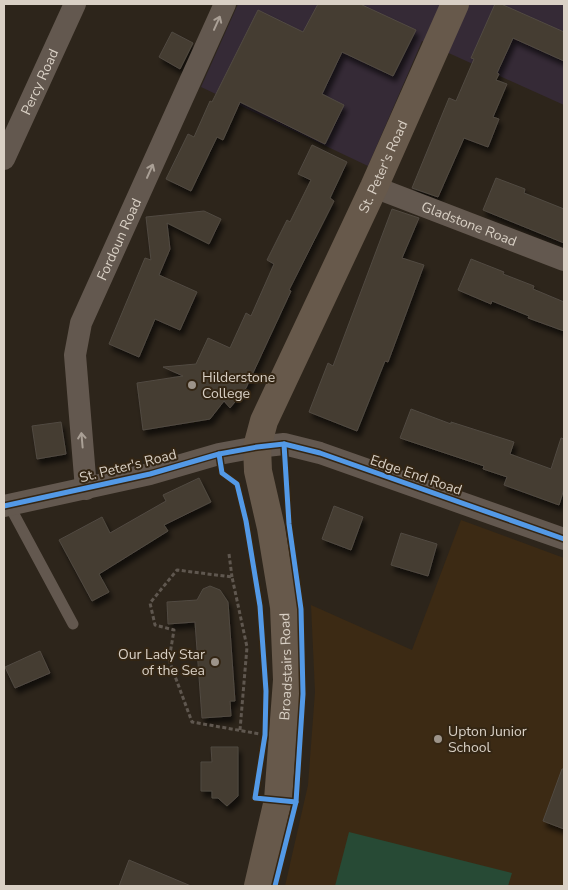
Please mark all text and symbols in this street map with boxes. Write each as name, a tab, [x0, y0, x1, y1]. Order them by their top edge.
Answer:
one-way arrow	[212, 16, 222, 31]
street label: Percy Road	[16, 46, 63, 118]
street label: St. Peter's Road	[354, 117, 412, 216]
one-way arrow	[145, 164, 155, 179]
street label: Fordoun Road	[92, 195, 146, 283]
street label: Gladstone Road	[419, 197, 520, 251]
place label: Hilderstone College	[202, 368, 275, 403]
marker: Hilderstone College	[186, 379, 198, 391]
one-way arrow	[77, 432, 87, 448]
street label: St. Peter's Road	[77, 445, 179, 487]
street label: Edge End Road	[368, 450, 464, 500]
street label: Broadstairs Road	[274, 612, 297, 721]
place label: Our Lady Star of the Sea	[118, 645, 205, 680]
marker: Our Lady Star of the Sea	[209, 656, 221, 668]
place label: Upton Junior School	[448, 722, 527, 757]
marker: Upton Junior School	[432, 733, 444, 745]

